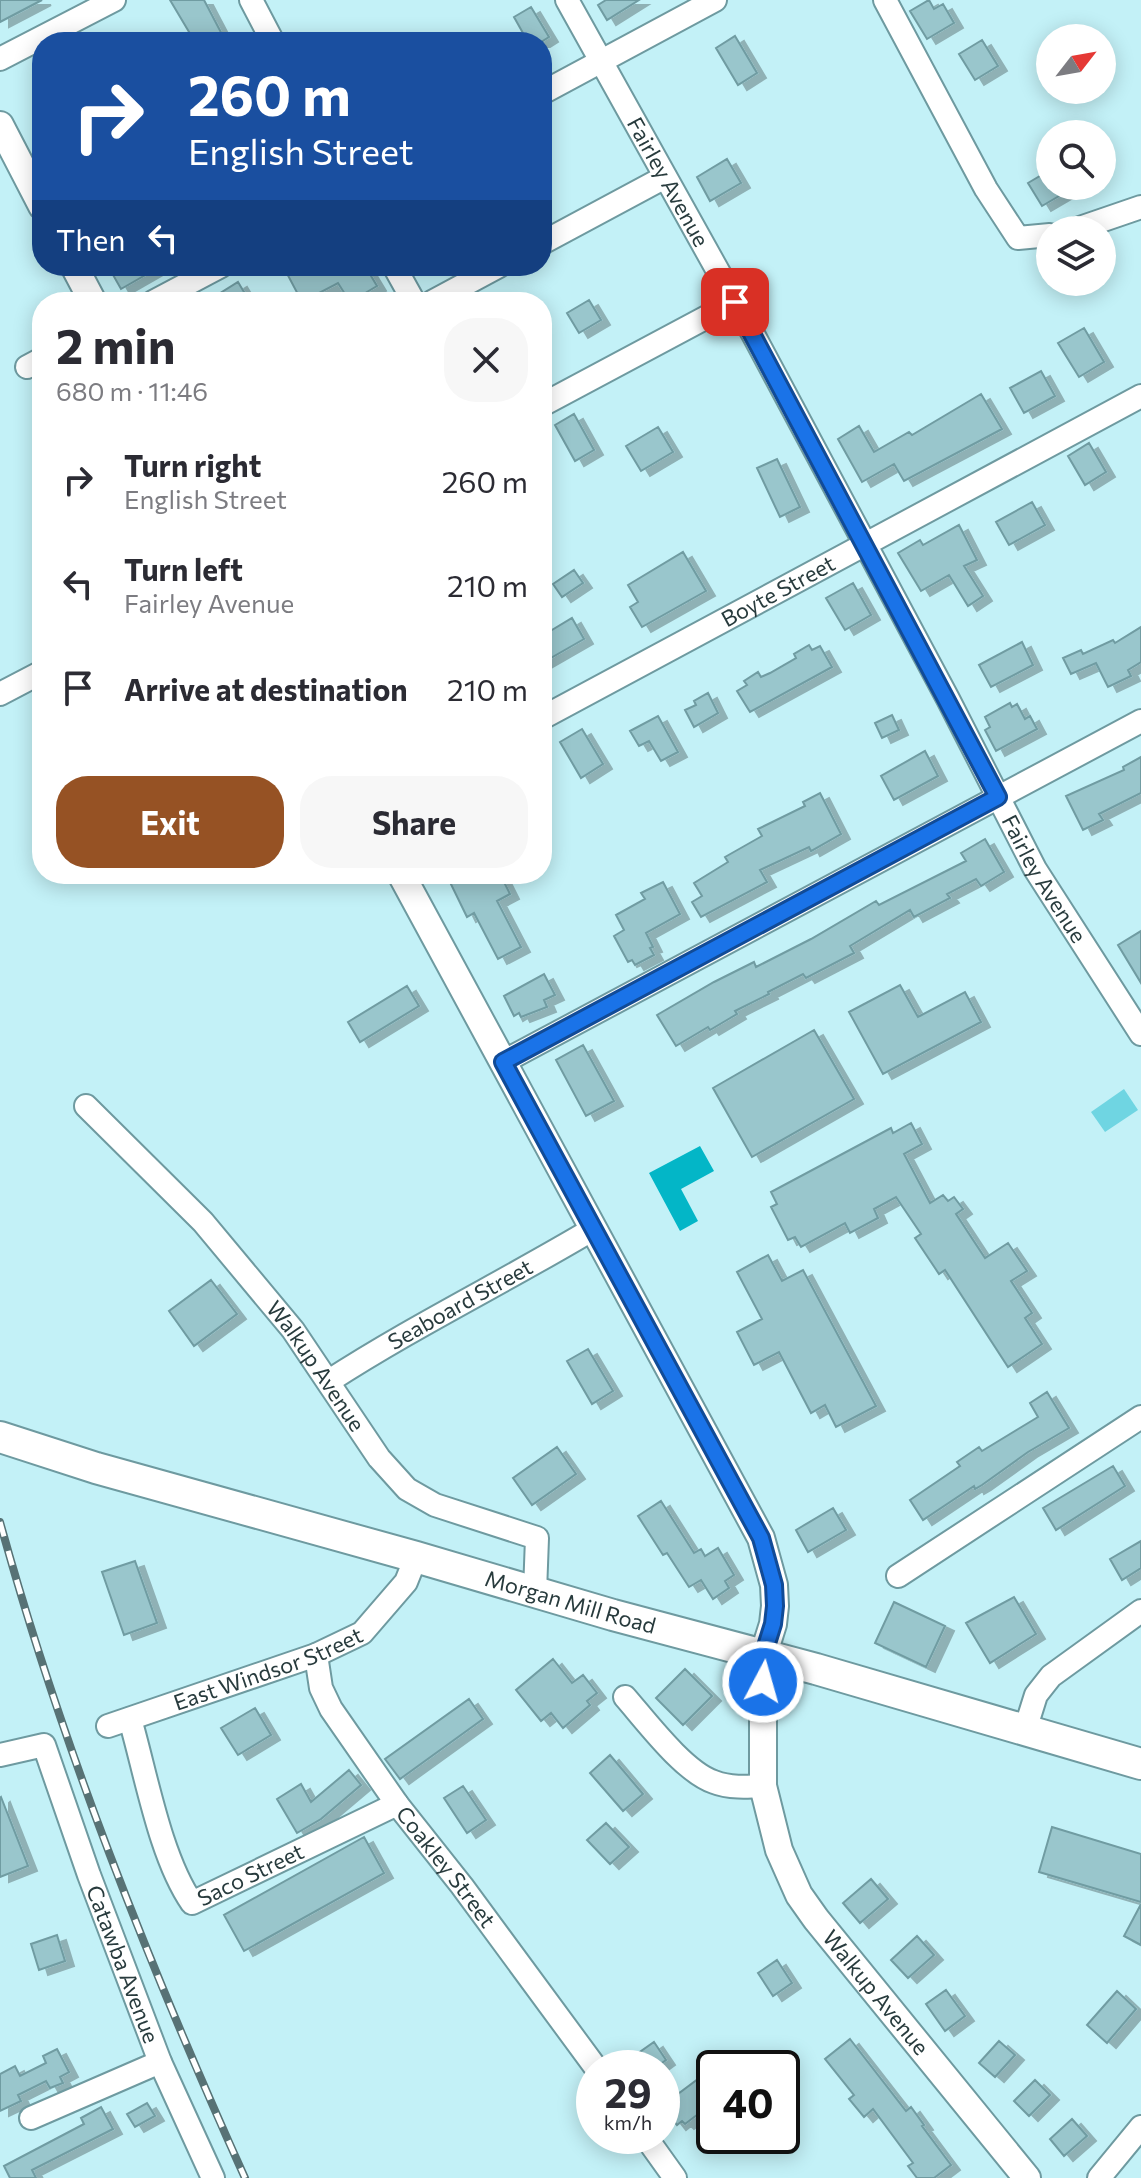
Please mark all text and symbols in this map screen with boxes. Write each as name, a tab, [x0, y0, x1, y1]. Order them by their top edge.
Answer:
north arrow	[1036, 24, 1116, 104]
map controls	[1036, 24, 1116, 296]
text: 260 m	[188, 59, 351, 128]
icon: right	[56, 64, 160, 168]
street label: Fairley Avenue	[622, 112, 715, 251]
button: search	[1036, 120, 1116, 200]
text: English Street	[188, 128, 414, 172]
icon: left	[141, 216, 185, 260]
button: layers	[1036, 216, 1116, 296]
text: Then	[56, 220, 125, 257]
pin	[701, 268, 769, 336]
icon: arrive	[713, 280, 757, 324]
text: 2 min	[56, 315, 176, 374]
button: close	[444, 318, 528, 402]
text: 680 m · 11:46	[56, 375, 208, 406]
text: Turn right	[124, 446, 261, 483]
icon: right	[56, 458, 100, 502]
text: 260 m	[442, 462, 528, 499]
text: English Street	[124, 483, 287, 514]
street label: Boyte Street	[716, 549, 839, 632]
text: Turn left	[124, 550, 243, 587]
icon: left	[56, 562, 100, 606]
text: 210 m	[447, 566, 528, 603]
text: Fairley Avenue	[124, 587, 294, 618]
icon: arrive	[56, 666, 100, 710]
text: Arrive at destination	[124, 670, 408, 707]
text: 210 m	[447, 670, 528, 707]
button: Exit	[56, 776, 284, 868]
button: Share	[300, 776, 528, 868]
street label: Fairley Avenue	[996, 810, 1093, 947]
street label: Seaboard Street	[383, 1253, 537, 1355]
street label: Walkup Avenue	[261, 1295, 371, 1436]
street label: Morgan Mill Road	[482, 1564, 659, 1639]
street label: East Windsor Street	[170, 1621, 367, 1716]
position arrow	[721, 1640, 805, 1724]
street label: Coakley Street	[391, 1800, 502, 1933]
street label: Saco Street	[193, 1837, 308, 1911]
street label: Catawba Avenue	[81, 1881, 165, 2047]
street label: Walkup Avenue	[817, 1924, 935, 2060]
speed limit sign: 40	[696, 2050, 800, 2154]
text: 29	[604, 2067, 652, 2116]
text: km/h	[604, 2110, 652, 2134]

